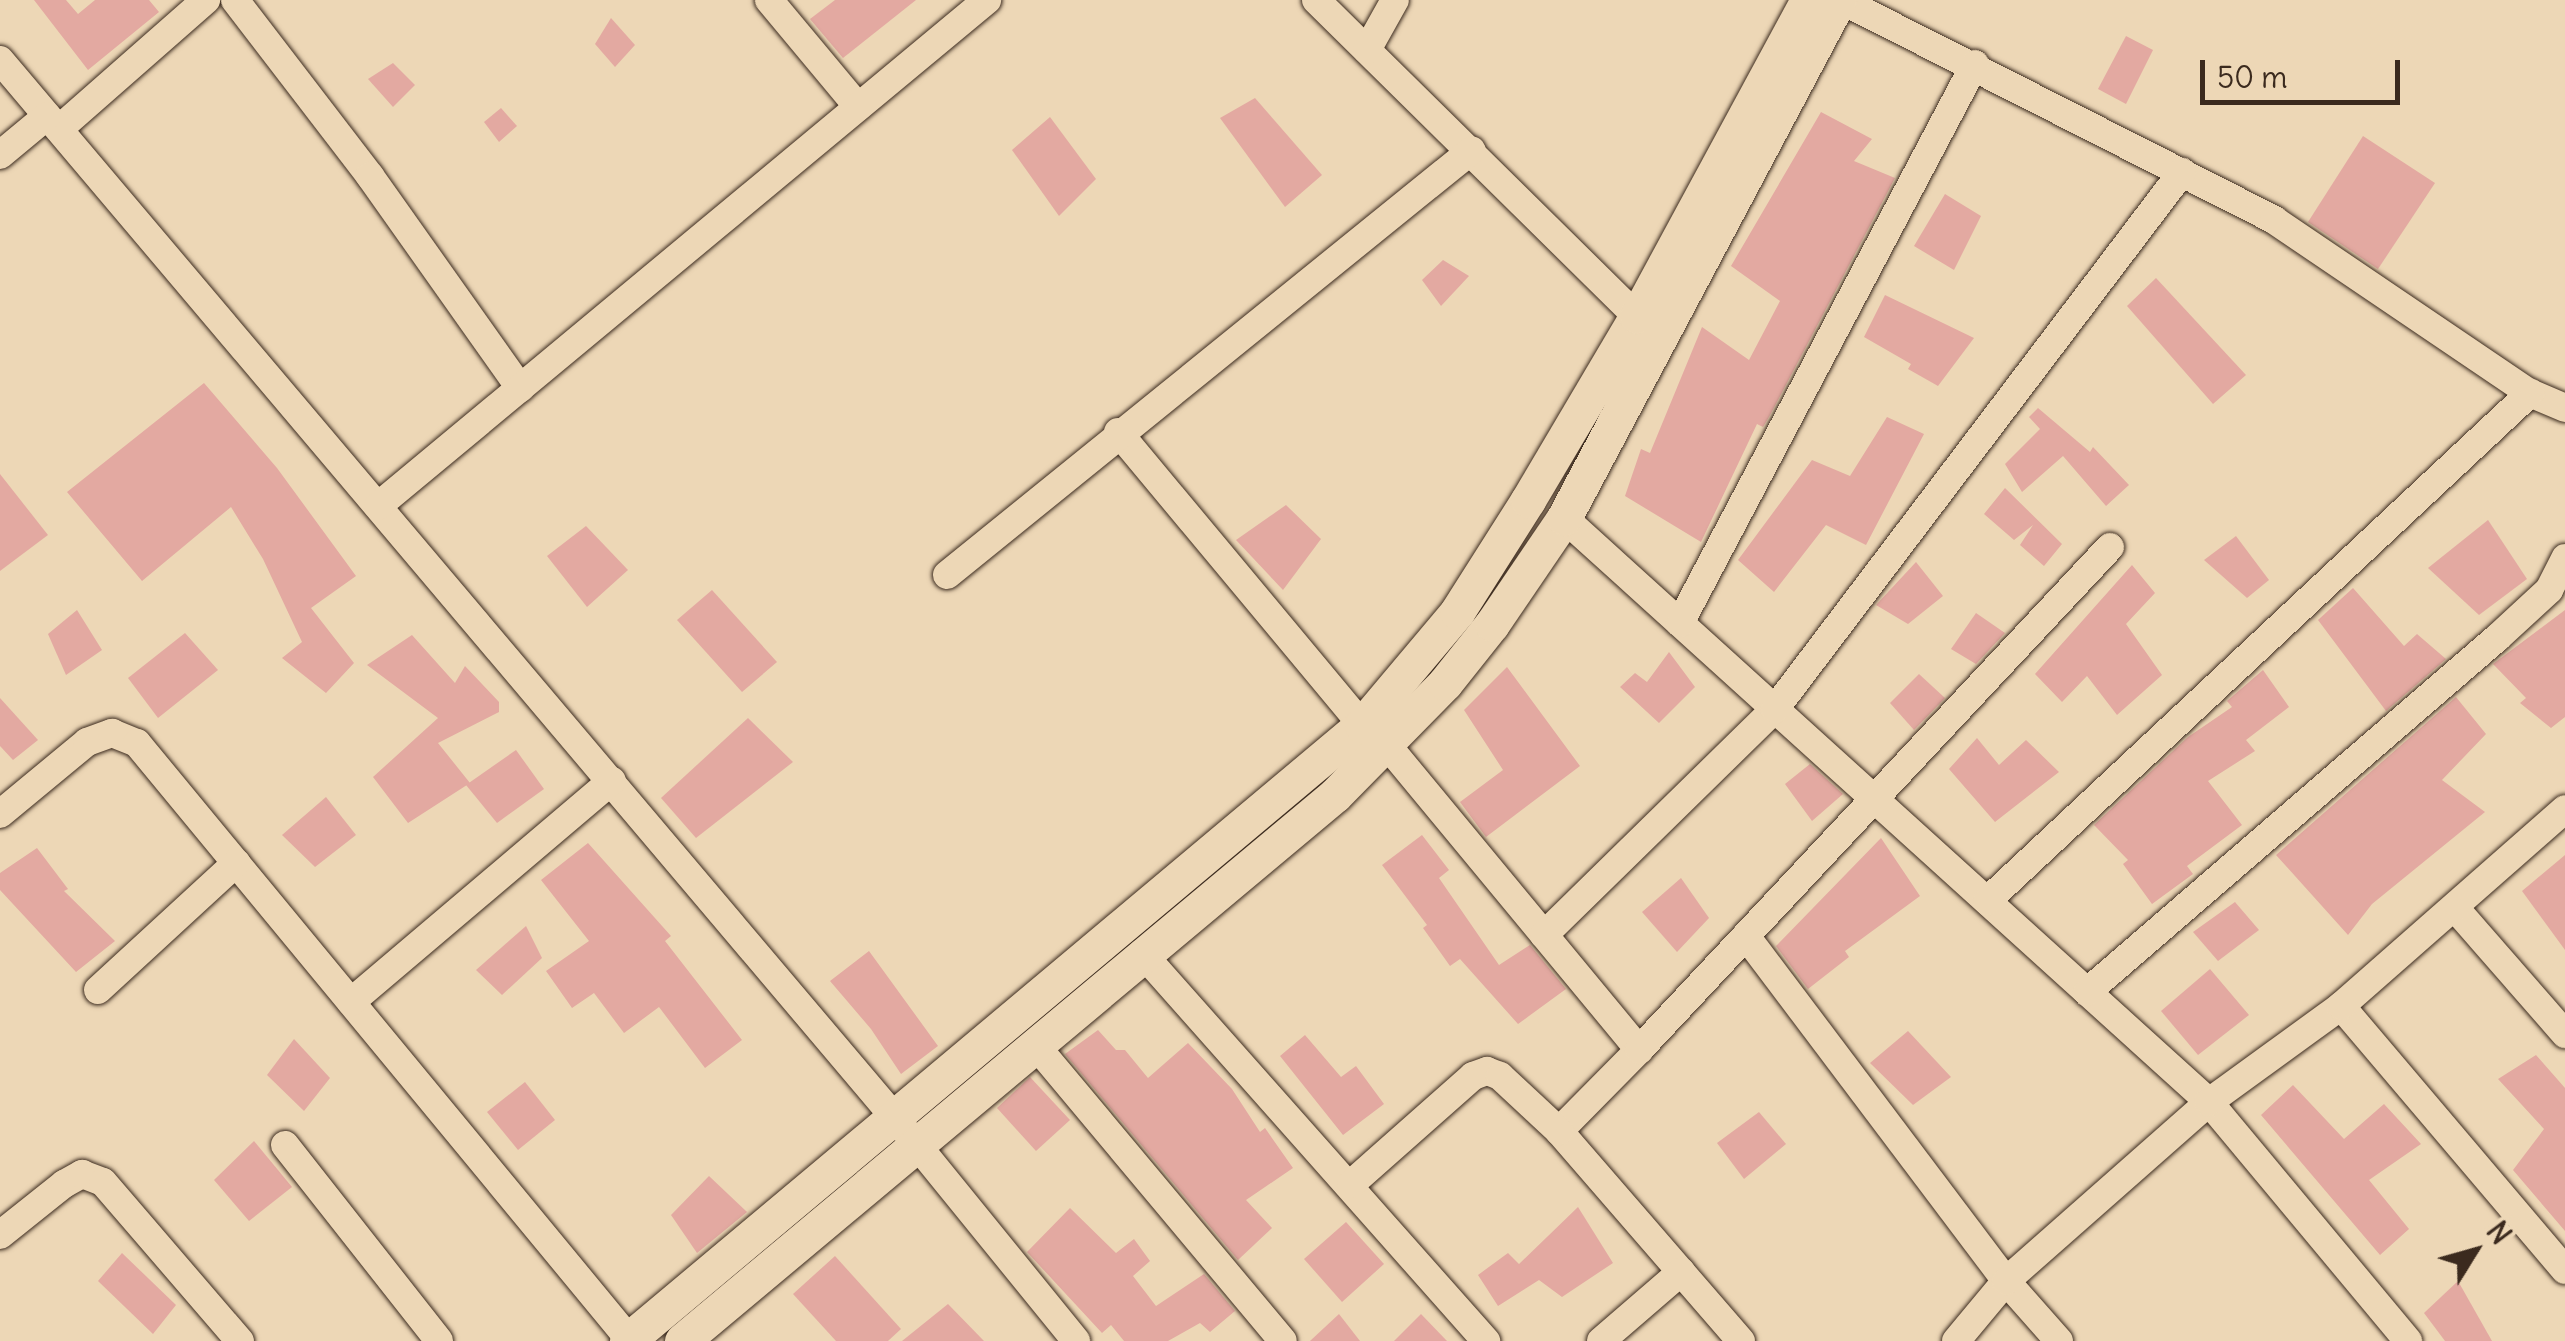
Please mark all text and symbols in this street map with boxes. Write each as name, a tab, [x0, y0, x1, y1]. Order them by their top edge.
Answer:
scale bar	[2205, 40, 2405, 102]
text: 50 m	[2217, 58, 2287, 96]
north arrow	[2425, 1201, 2525, 1301]
text: N	[2479, 1214, 2519, 1252]

